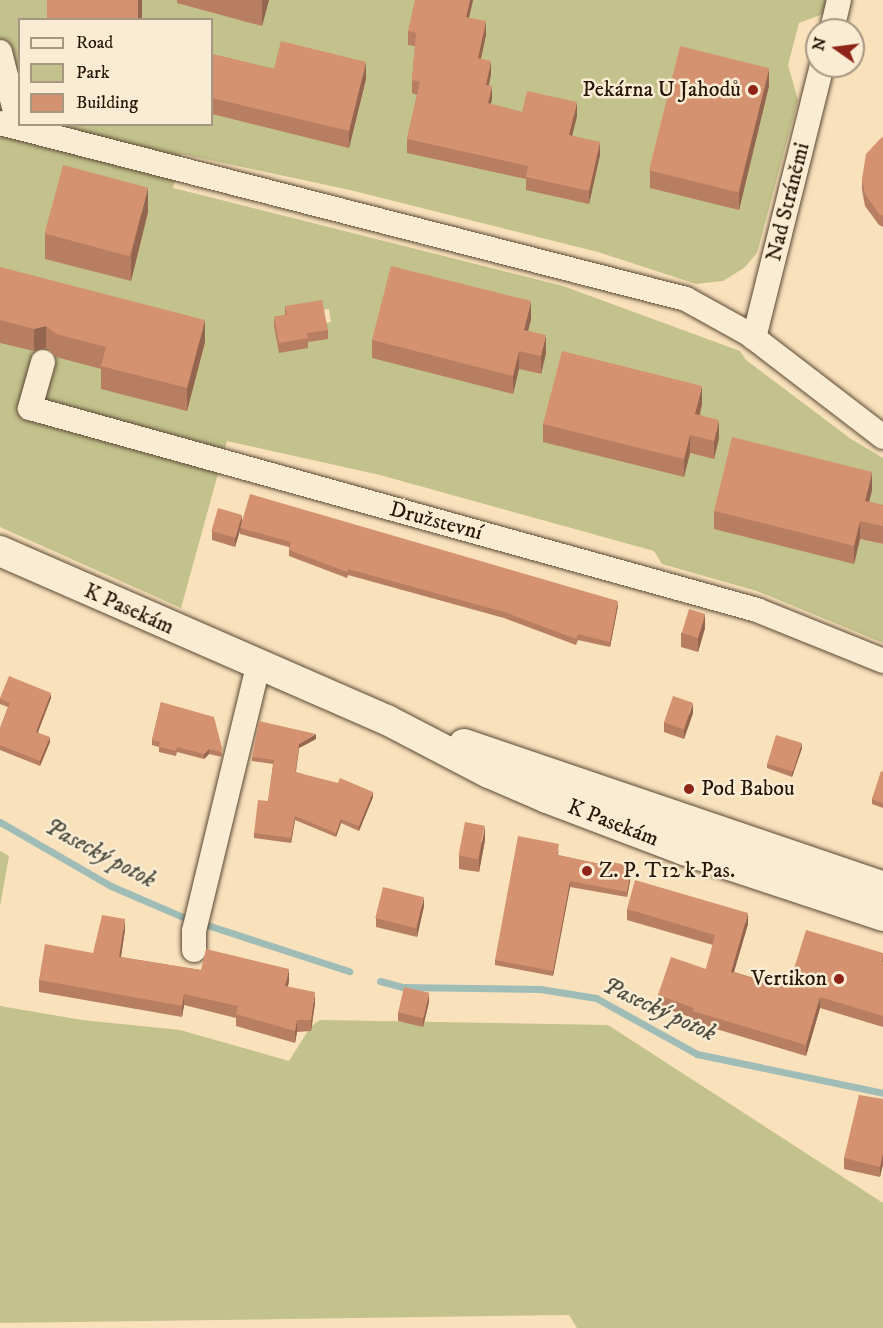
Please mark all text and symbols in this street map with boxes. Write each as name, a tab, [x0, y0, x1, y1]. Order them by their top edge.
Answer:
legend	[18, 18, 213, 126]
north arrow	[805, 18, 865, 78]
text: Road	[76, 32, 113, 54]
text: N	[808, 35, 831, 53]
text: Park	[76, 62, 110, 84]
place label: Pekárna U Jahodů	[582, 77, 741, 103]
marker: Pekárna U Jahodů	[746, 83, 760, 97]
text: Building	[76, 92, 138, 114]
street label: Nad Stráněmi	[761, 140, 815, 264]
street label: Družstevní	[387, 496, 485, 546]
street label: K Pasekám	[80, 578, 178, 640]
place label: Pod Babou	[701, 776, 795, 802]
marker: Pod Babou	[682, 782, 696, 796]
street label: K Pasekám	[564, 794, 662, 852]
water label: Pasecký potok	[40, 813, 160, 895]
place label: Z. P. T12 k Pas.	[599, 858, 735, 884]
marker: Z. P. T12 k Pas.	[580, 864, 594, 878]
place label: Vertikon	[751, 966, 827, 992]
water label: Pasecký potok	[598, 971, 720, 1049]
marker: Vertikon	[832, 972, 846, 986]

